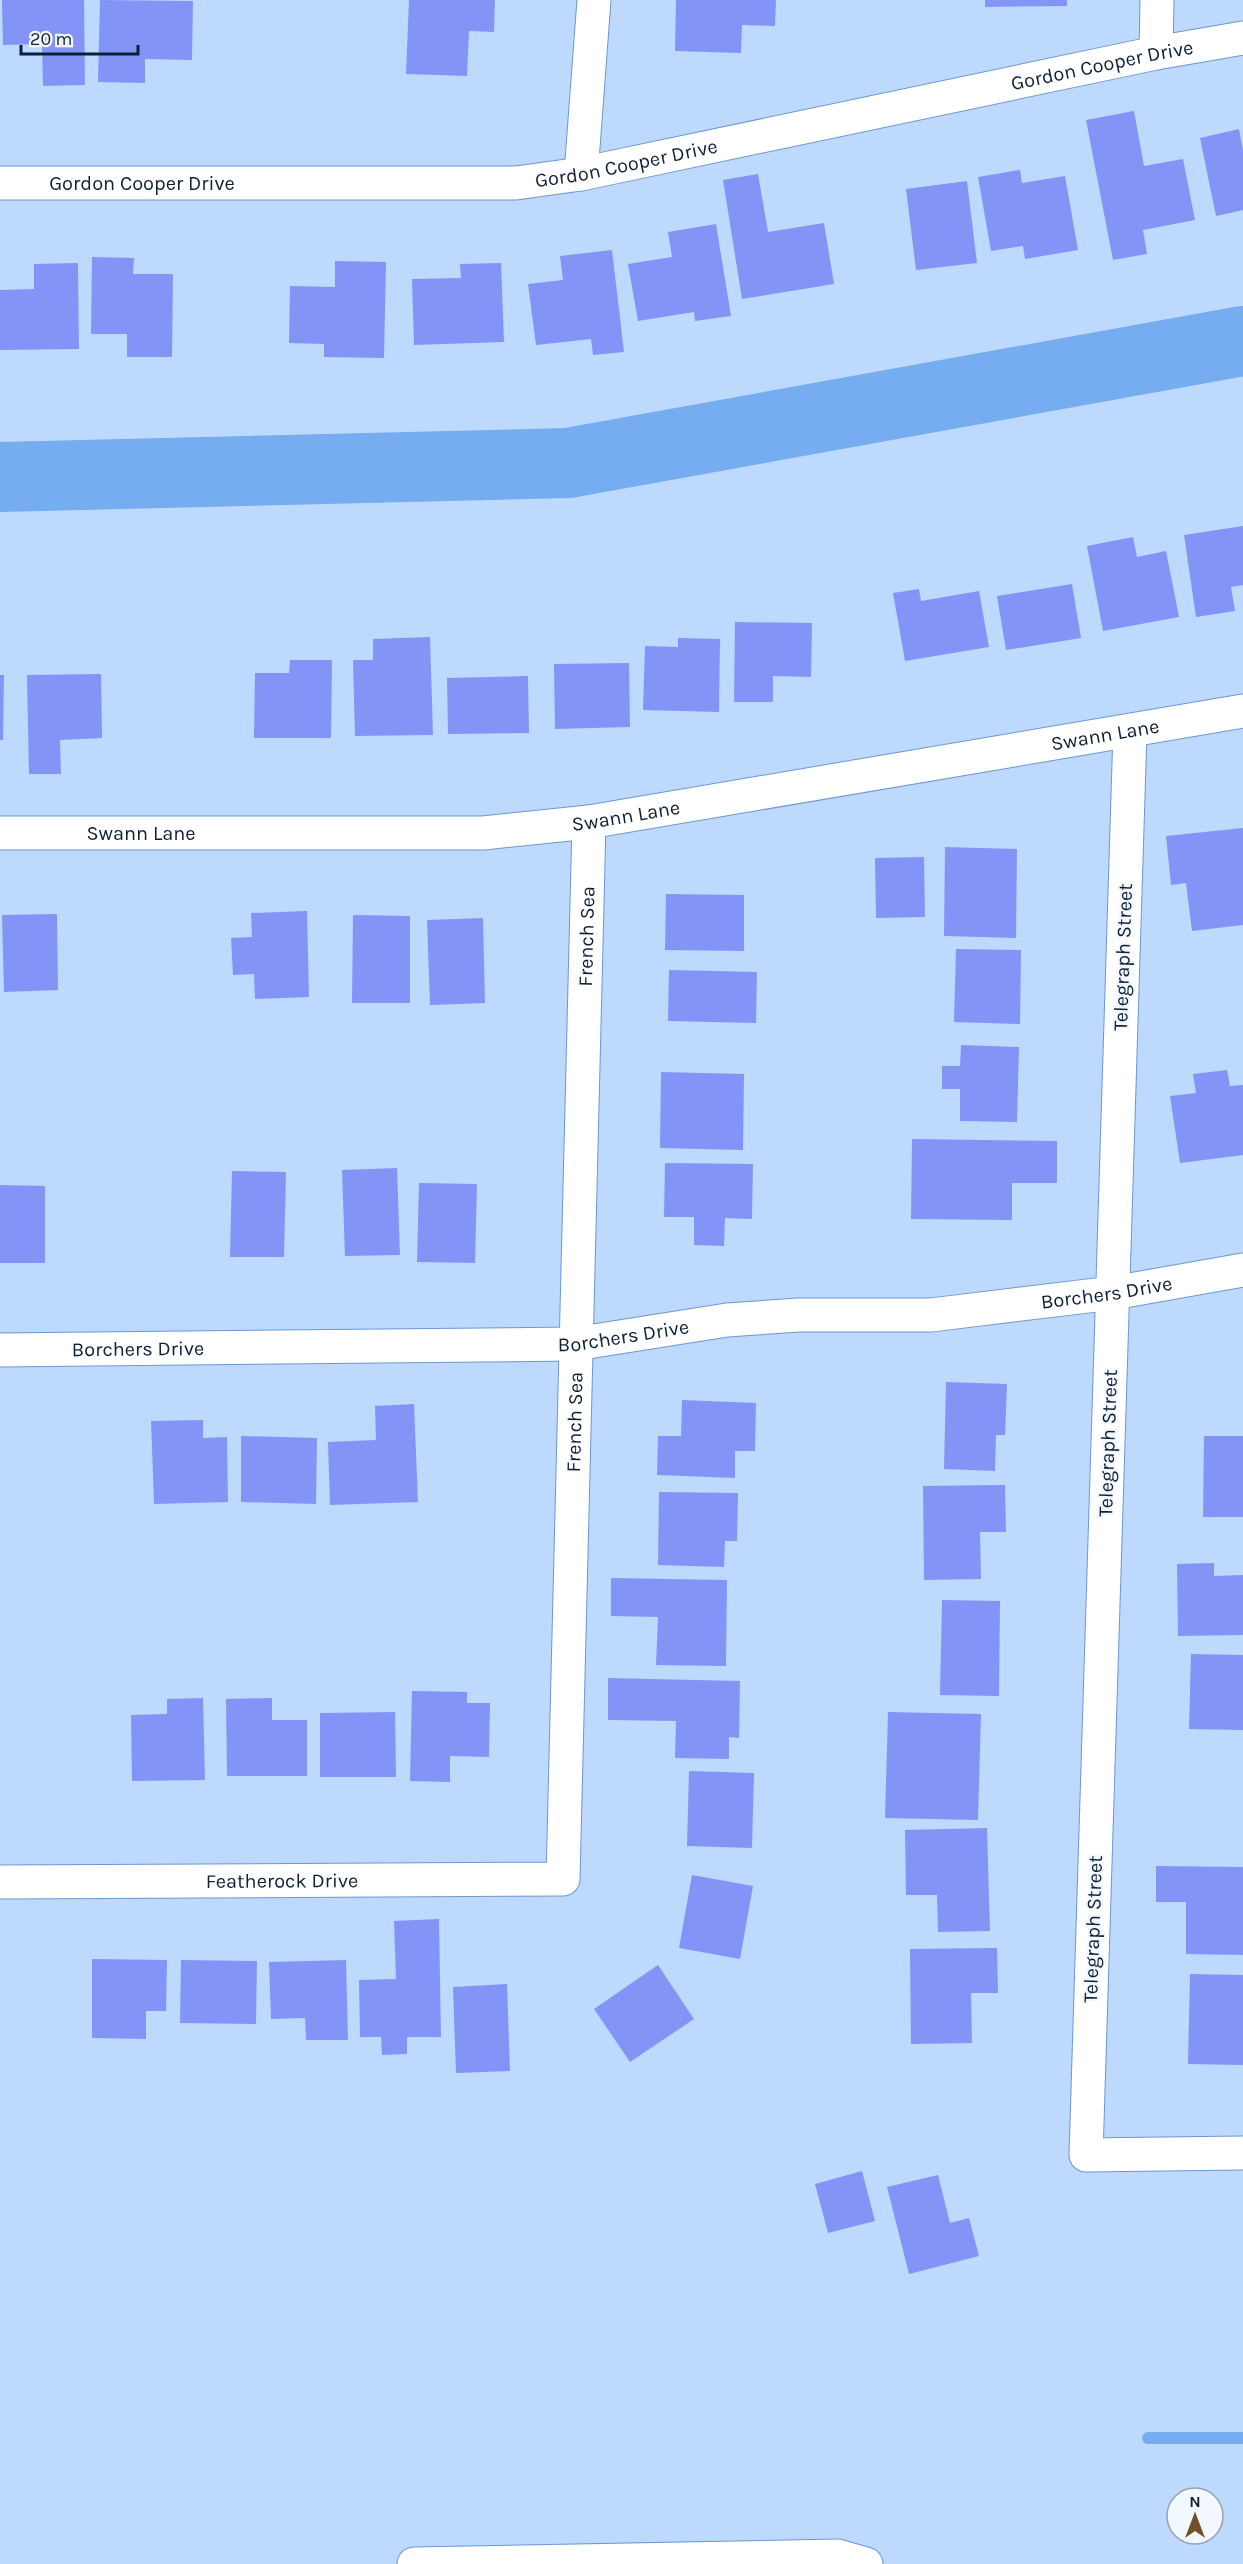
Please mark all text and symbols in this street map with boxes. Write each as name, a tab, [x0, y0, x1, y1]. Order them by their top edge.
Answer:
scale bar	[21, 18, 138, 56]
text: 20 m	[30, 28, 72, 50]
street label: Gordon Cooper Drive	[1009, 35, 1195, 95]
street label: Gordon Cooper Drive	[533, 134, 720, 192]
street label: Gordon Cooper Drive	[49, 172, 235, 195]
street label: Swann Lane	[1049, 714, 1161, 755]
street label: Swann Lane	[571, 795, 682, 835]
street label: Swann Lane	[86, 822, 196, 845]
street label: Telegraph Street	[1109, 882, 1137, 1031]
street label: French Sea	[573, 886, 599, 987]
street label: Borchers Drive	[1039, 1271, 1174, 1313]
street label: Borchers Drive	[558, 1315, 691, 1356]
street label: Borchers Drive	[72, 1336, 204, 1361]
street label: Telegraph Street	[1094, 1368, 1122, 1517]
street label: French Sea	[562, 1372, 587, 1473]
street label: Telegraph Street	[1079, 1854, 1107, 2003]
street label: Featherock Drive	[206, 1869, 358, 1892]
north arrow	[1165, 2486, 1225, 2546]
text: N	[1189, 2492, 1201, 2511]

